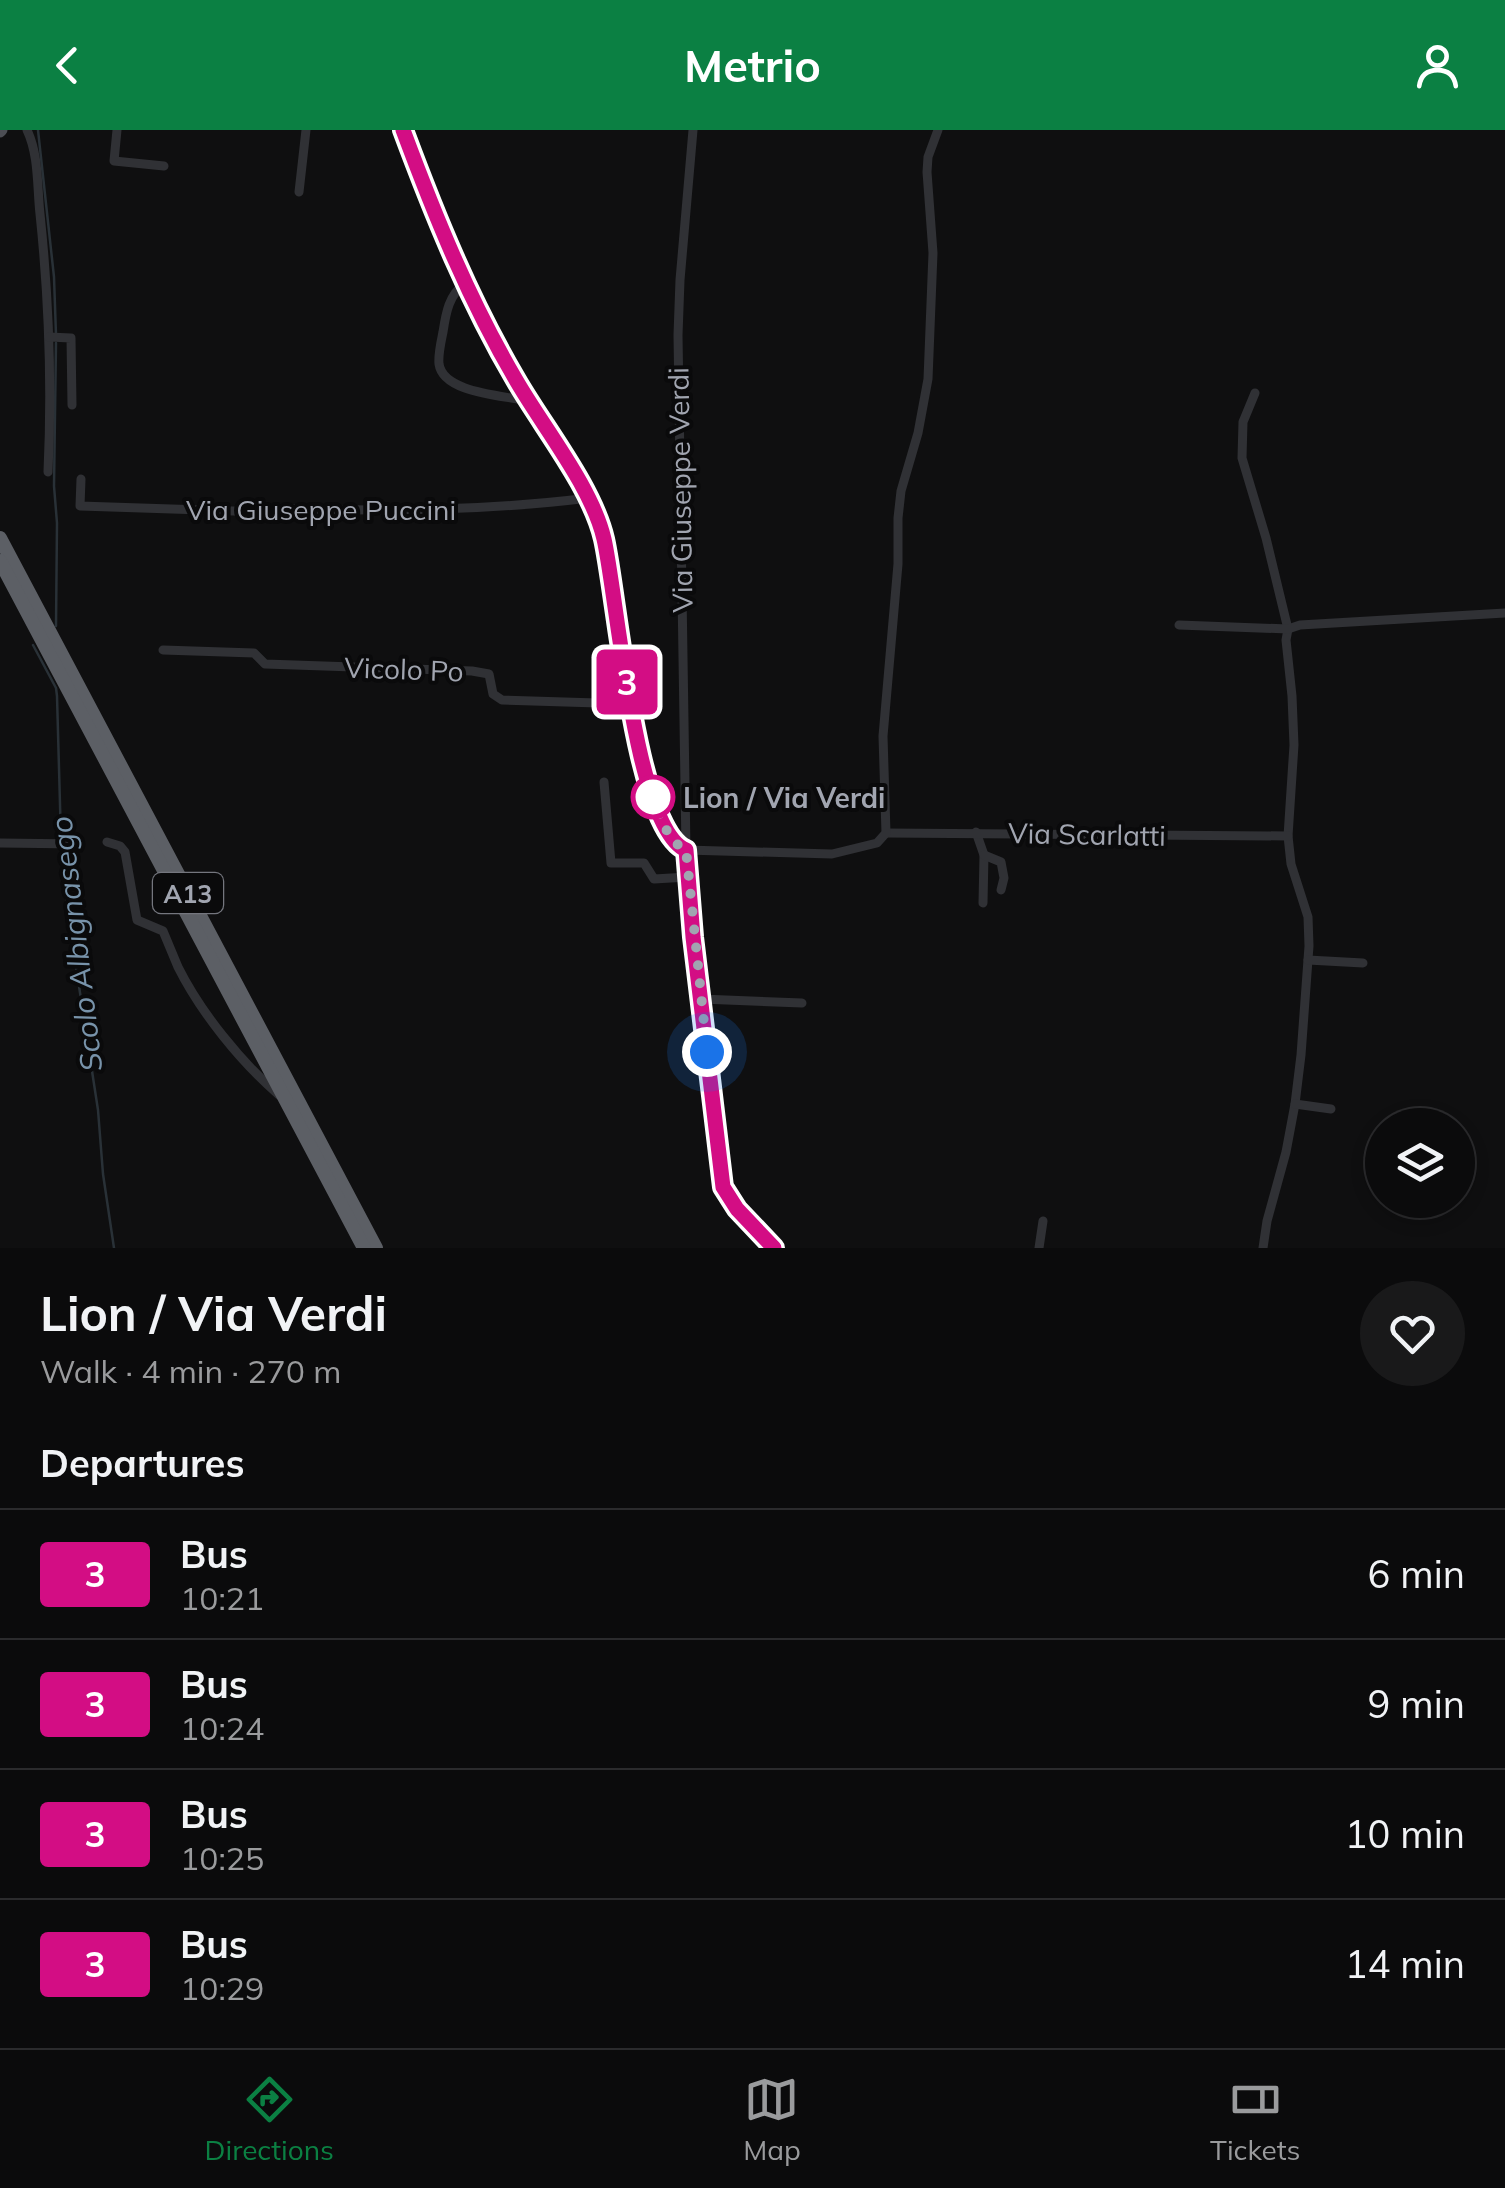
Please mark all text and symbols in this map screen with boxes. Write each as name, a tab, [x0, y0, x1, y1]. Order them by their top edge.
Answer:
text: Metrio	[684, 37, 821, 93]
icon: back	[40, 38, 95, 93]
icon: person	[1410, 38, 1465, 93]
street label: Via Giuseppe Verdi	[660, 367, 700, 613]
street label: Via Giuseppe Puccini	[186, 492, 456, 527]
street label: Vicolo Po	[344, 649, 464, 689]
line badge: 3	[594, 650, 660, 714]
text: 3	[616, 660, 638, 704]
marker: Lion / Via Verdi	[632, 776, 674, 818]
place label: Lion / Via Verdi	[683, 780, 885, 815]
water label: Scolo Albignasego	[41, 814, 111, 1074]
street label: Via Scarlatti	[1008, 815, 1166, 853]
road number: A13	[153, 873, 223, 913]
your location	[682, 1027, 732, 1077]
map controls	[1365, 1108, 1475, 1218]
button: layers	[1365, 1108, 1475, 1218]
button: heart	[1360, 1281, 1465, 1386]
text: Lion / Via Verdi	[40, 1283, 387, 1343]
text: Walk · 4 min · 270 m	[40, 1351, 341, 1391]
text: Departures	[40, 1439, 244, 1487]
text: Bus	[180, 1530, 248, 1578]
text: 6 min	[1368, 1550, 1465, 1598]
text: 3	[84, 1552, 106, 1596]
text: 10:21	[180, 1578, 264, 1618]
text: Bus	[180, 1660, 248, 1708]
text: 9 min	[1368, 1680, 1465, 1728]
text: 3	[84, 1682, 106, 1726]
text: 10:24	[180, 1708, 264, 1748]
text: Bus	[180, 1790, 248, 1838]
text: 10 min	[1345, 1810, 1465, 1858]
text: 3	[84, 1812, 106, 1856]
text: 10:25	[180, 1838, 264, 1878]
text: Bus	[180, 1920, 248, 1968]
text: 14 min	[1345, 1940, 1465, 1988]
text: 3	[84, 1942, 106, 1986]
text: 10:29	[180, 1968, 264, 2008]
tab: Directions	[205, 2072, 334, 2167]
tab: Map	[743, 2072, 801, 2167]
tab: Tickets	[1210, 2072, 1300, 2167]

